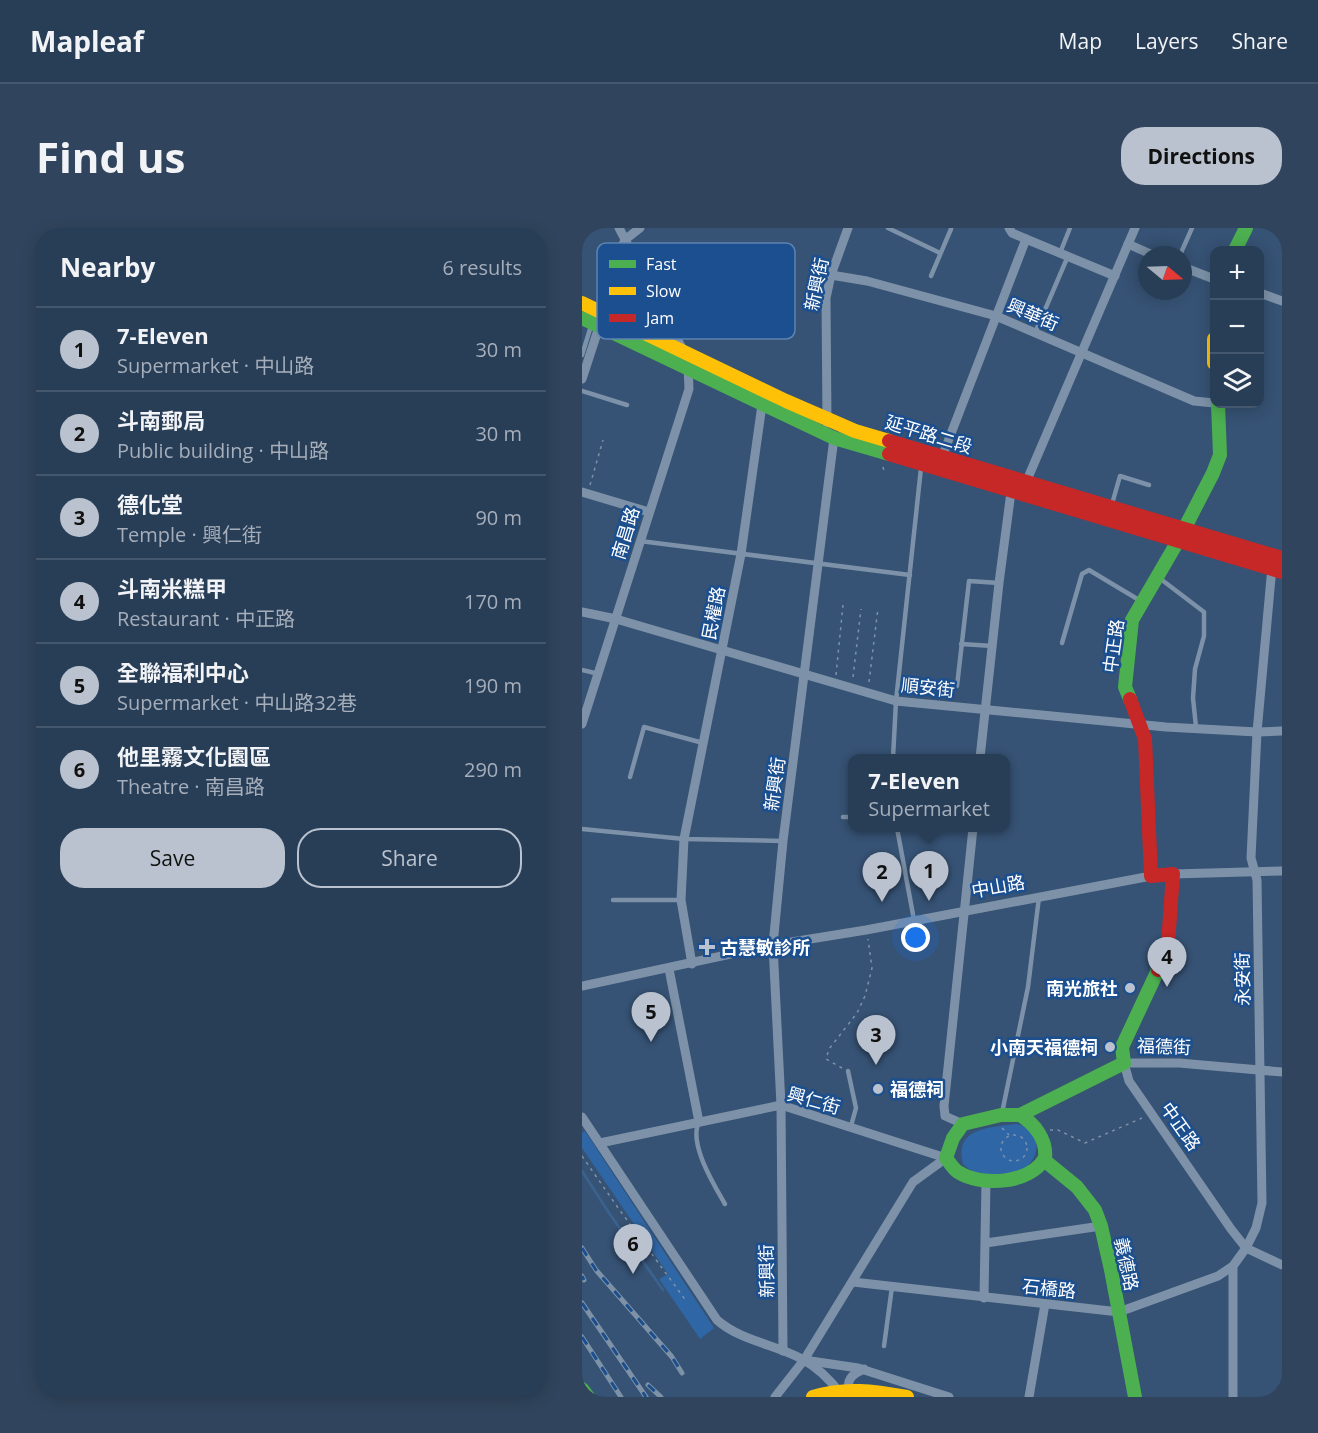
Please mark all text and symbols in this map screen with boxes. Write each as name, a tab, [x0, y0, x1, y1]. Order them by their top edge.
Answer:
text: Mapleaf	[30, 22, 144, 60]
text: Map	[1059, 27, 1102, 55]
text: Layers	[1135, 27, 1199, 55]
text: Share	[1232, 27, 1288, 55]
button: Directions	[1121, 127, 1282, 185]
text: Find us	[36, 128, 185, 185]
legend	[597, 243, 795, 339]
north arrow	[1138, 246, 1192, 300]
map controls	[1210, 246, 1264, 408]
button: +	[1210, 246, 1264, 300]
text: Nearby	[60, 249, 155, 285]
text: Fast	[646, 253, 677, 275]
text: 6 results	[442, 254, 522, 281]
street label: 新興街	[799, 255, 833, 313]
text: Slow	[646, 280, 681, 302]
street label: 興華街	[1003, 292, 1063, 336]
button: −	[1210, 300, 1264, 354]
text: Jam	[644, 307, 674, 329]
text: 7-Eleven	[117, 320, 209, 350]
text: 1	[74, 336, 85, 363]
text: 30 m	[475, 336, 522, 363]
text: Supermarket · 中山路	[117, 352, 314, 379]
button: layers	[1210, 354, 1264, 408]
text: 斗南郵局	[117, 405, 205, 435]
street label: 延平路二段	[882, 409, 976, 459]
text: 2	[74, 420, 85, 447]
text: 30 m	[475, 420, 522, 447]
text: Public building · 中山路	[117, 437, 329, 464]
text: 德化堂	[117, 489, 183, 519]
text: 3	[74, 504, 85, 531]
text: 90 m	[475, 504, 522, 531]
street label: 南昌路	[606, 504, 644, 562]
text: Temple · 興仁街	[117, 521, 262, 548]
text: 斗南米糕甲	[117, 573, 227, 603]
street label: 民權路	[696, 584, 730, 642]
text: 4	[74, 588, 85, 615]
text: 170 m	[464, 588, 522, 615]
text: Restaurant · 中正路	[117, 605, 295, 632]
street label: 中正路	[1097, 618, 1129, 674]
text: 全聯福利中心	[117, 657, 249, 687]
text: 5	[74, 672, 85, 699]
text: 190 m	[464, 672, 522, 699]
street label: 順安街	[900, 672, 956, 702]
text: Supermarket · 中山路32巷	[117, 689, 357, 716]
text: 他里霧文化園區	[117, 741, 271, 771]
popup	[848, 754, 1010, 832]
text: 6	[74, 756, 85, 783]
text: 290 m	[464, 756, 522, 783]
street label: 新興街	[758, 756, 790, 812]
text: 7-Eleven	[868, 765, 960, 795]
text: Theatre · 南昌路	[117, 773, 265, 800]
text: Supermarket	[868, 795, 990, 822]
button: Save	[60, 828, 285, 888]
button: Share	[297, 828, 522, 888]
pin: 2	[862, 852, 902, 902]
pin: 1	[910, 852, 948, 901]
street label: 中山路	[969, 869, 1027, 903]
your location	[901, 923, 930, 952]
place label: 古慧敏診所	[720, 935, 810, 959]
marker: 古慧敏診所	[698, 938, 716, 956]
pin: 4	[1148, 938, 1186, 987]
street label: 永安街	[1230, 952, 1254, 1006]
place label: 南光旅社	[1046, 976, 1118, 1000]
marker: 南光旅社	[1123, 981, 1137, 995]
pin: 5	[632, 992, 670, 1042]
pin: 3	[856, 1016, 896, 1065]
street label: 福德街	[1137, 1033, 1191, 1059]
place label: 小南天福德祠	[990, 1035, 1098, 1059]
marker: 小南天福德祠	[1103, 1040, 1117, 1054]
place label: 福德祠	[890, 1077, 944, 1101]
street label: 興仁街	[785, 1081, 843, 1119]
marker: 福德祠	[871, 1082, 885, 1096]
street label: 中正路	[1156, 1097, 1206, 1155]
pin: 6	[614, 1224, 652, 1274]
street label: 義德路	[1110, 1235, 1144, 1293]
street label: 新興街	[754, 1244, 778, 1298]
street label: 石橋路	[1021, 1273, 1077, 1303]

